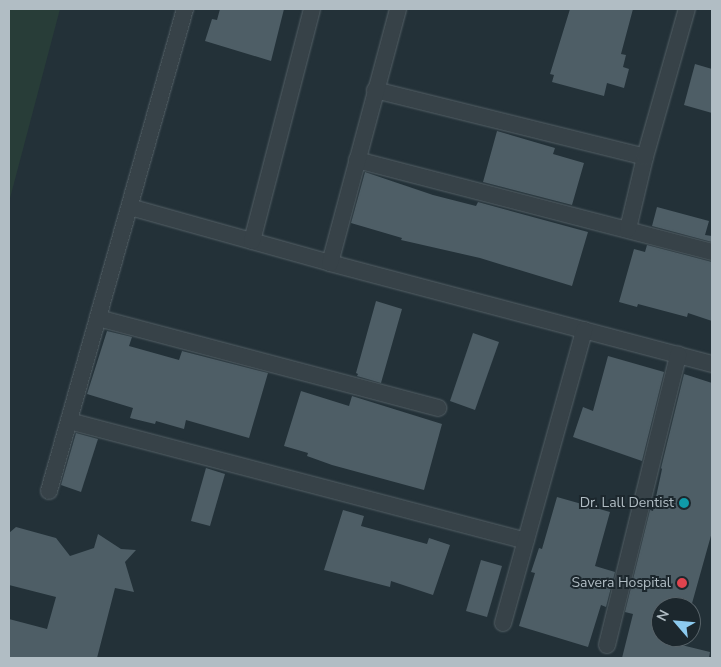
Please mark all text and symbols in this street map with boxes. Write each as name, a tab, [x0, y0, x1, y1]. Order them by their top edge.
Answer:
place label: Dr. Lall Dentist	[580, 495, 674, 511]
marker: Dr. Lall Dentist	[678, 497, 690, 509]
place label: Savera Hospital	[571, 575, 671, 591]
marker: Savera Hospital	[675, 576, 689, 590]
north arrow	[651, 597, 701, 647]
text: N	[652, 606, 674, 624]

